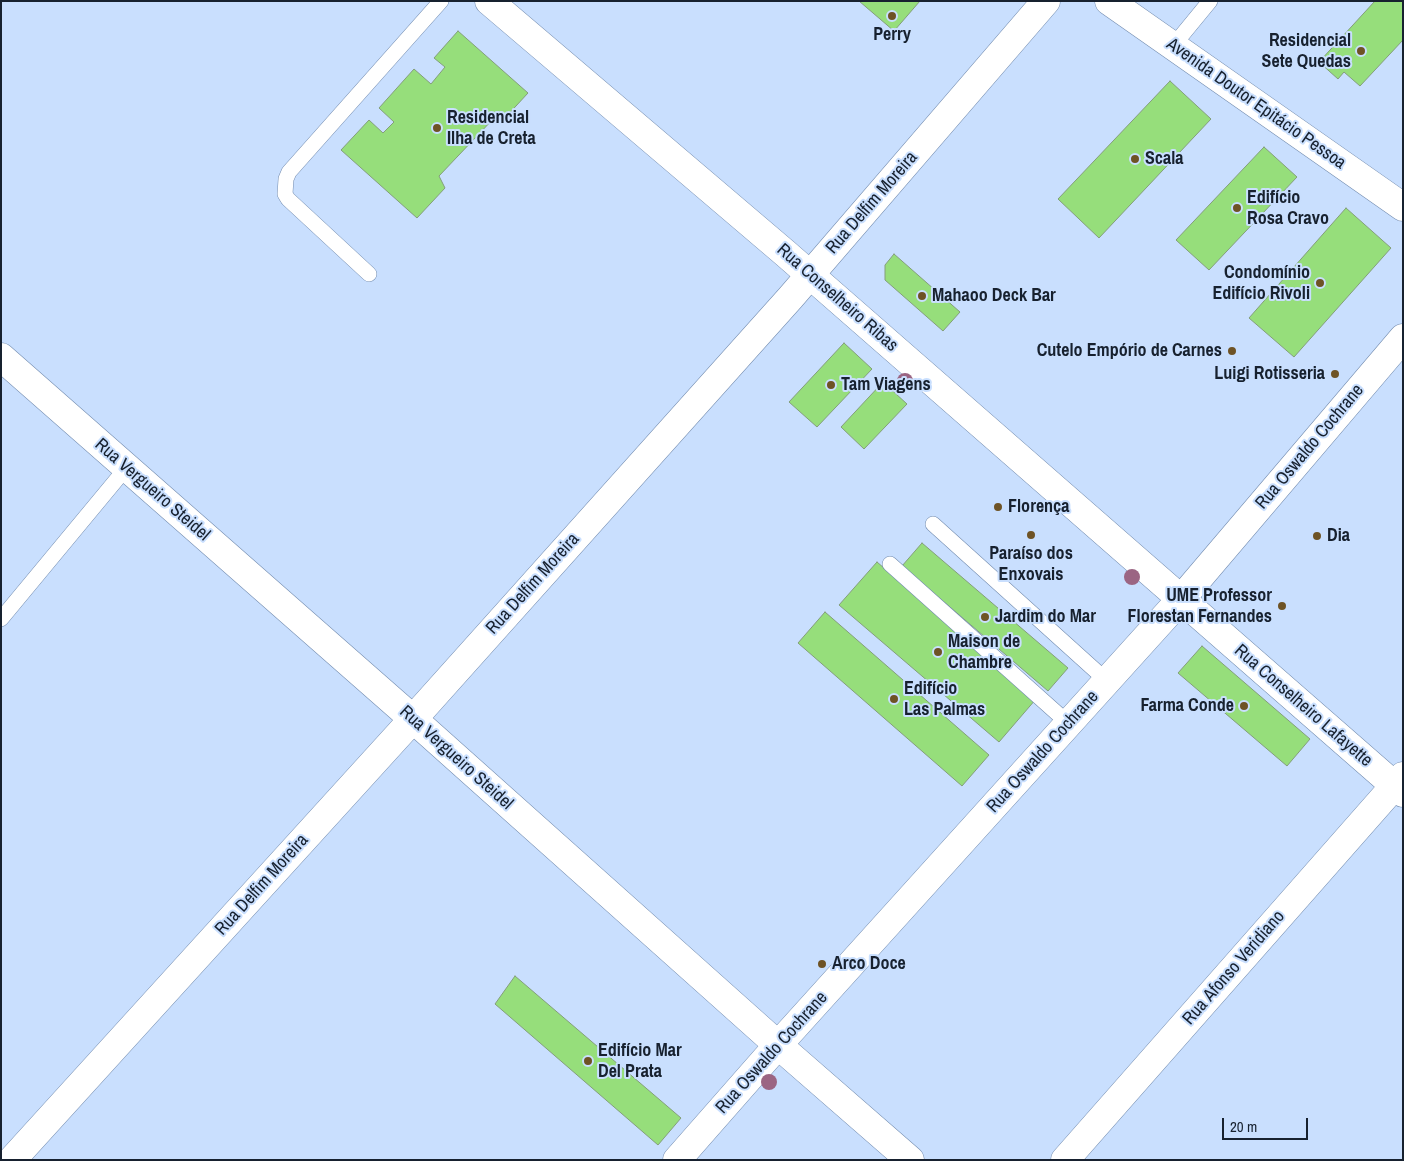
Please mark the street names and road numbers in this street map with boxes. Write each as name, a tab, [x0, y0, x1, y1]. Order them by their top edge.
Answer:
street label: Avenida Doutor Epitácio Pessoa	[1162, 34, 1350, 174]
street label: Rua Delfim Moreira	[822, 147, 922, 259]
street label: Rua Conselheiro Ribas	[772, 240, 902, 356]
street label: Rua Oswaldo Cochrane	[1251, 380, 1369, 514]
street label: Rua Vergueiro Steidel	[90, 434, 214, 546]
street label: Rua Delfim Moreira	[482, 529, 584, 639]
street label: Rua Conselheiro Lafayette	[1230, 640, 1376, 772]
street label: Rua Oswaldo Cochrane	[983, 687, 1103, 817]
street label: Rua Vergueiro Steidel	[395, 701, 517, 815]
street label: Rua Delfim Moreira	[211, 830, 313, 940]
street label: Rua Afonso Veridiano	[1178, 906, 1290, 1030]
street label: Rua Oswaldo Cochrane	[712, 988, 832, 1118]

